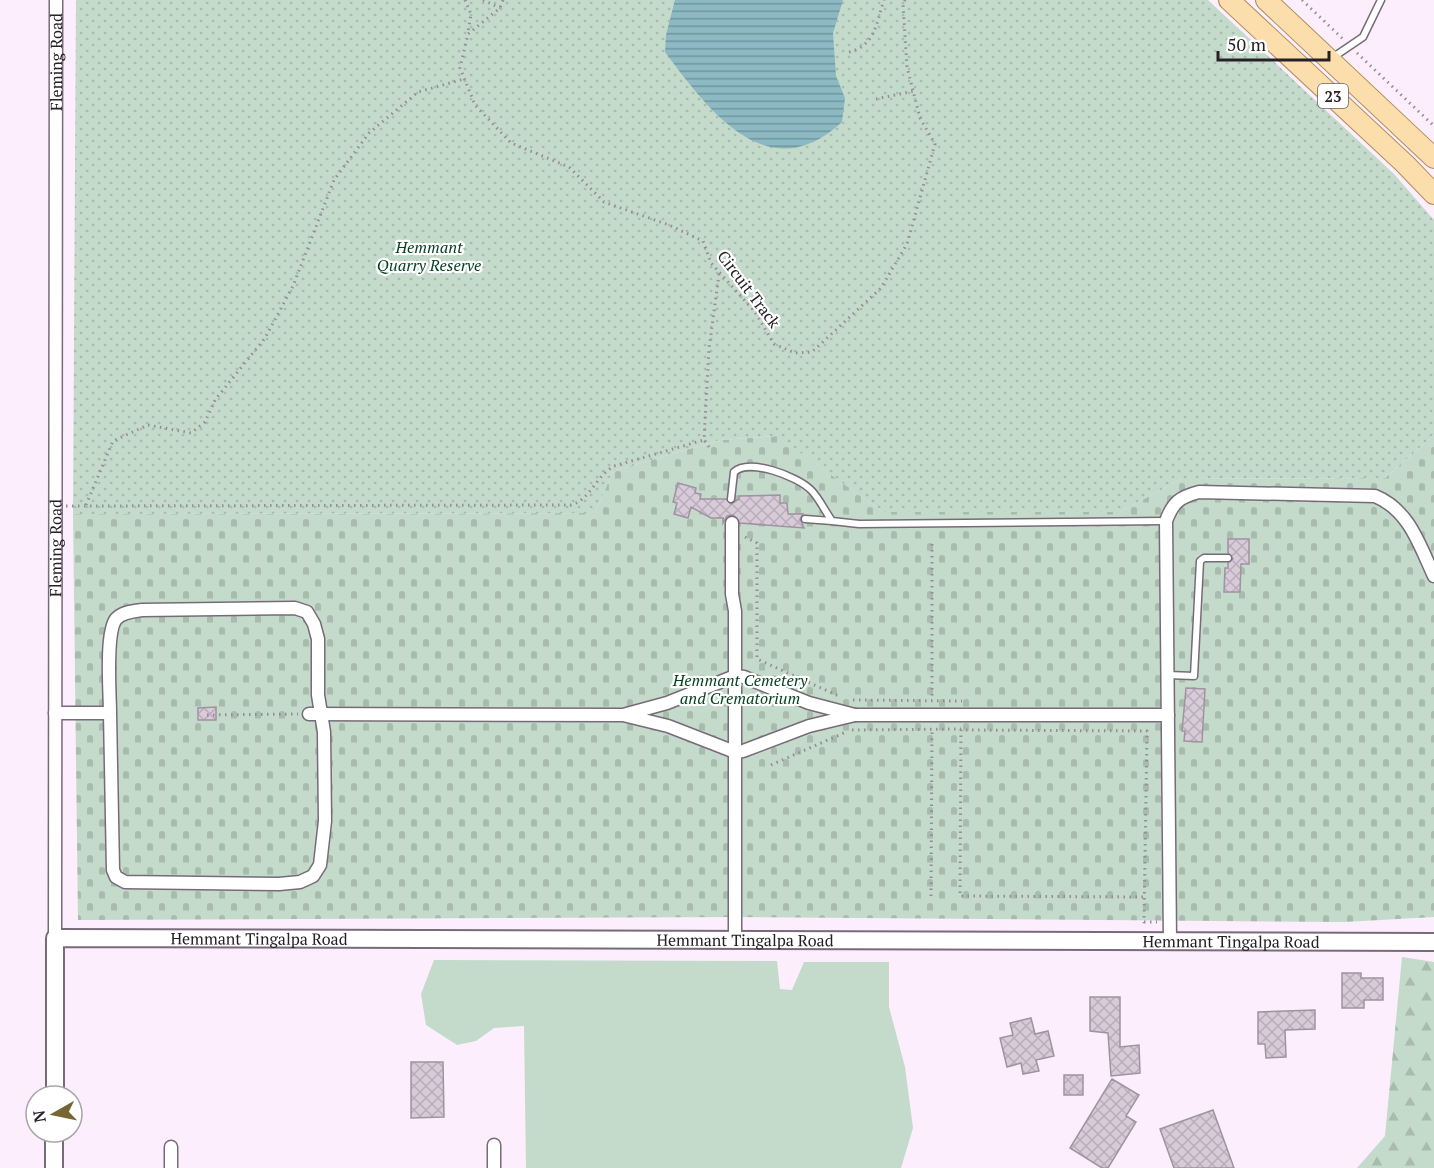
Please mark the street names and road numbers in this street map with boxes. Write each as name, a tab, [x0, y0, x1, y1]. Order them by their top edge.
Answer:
street label: Fleming Road	[45, 13, 67, 111]
road number: 23	[1318, 84, 1348, 108]
street label: Circuit Track	[713, 246, 786, 333]
street label: Fleming Road	[44, 499, 66, 597]
street label: Hemmant Tingalpa Road	[170, 927, 348, 950]
street label: Hemmant Tingalpa Road	[656, 929, 834, 951]
street label: Hemmant Tingalpa Road	[1142, 930, 1320, 953]

